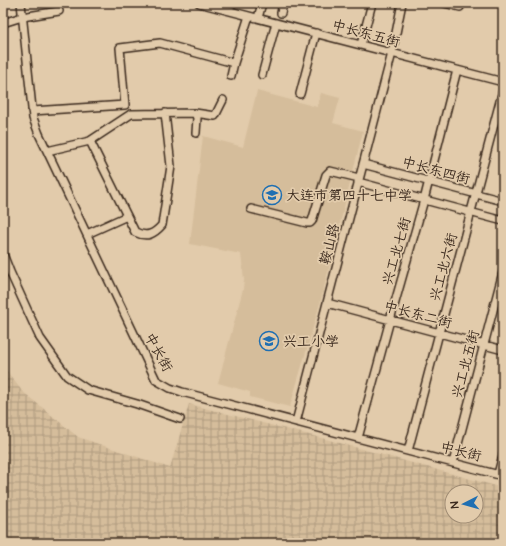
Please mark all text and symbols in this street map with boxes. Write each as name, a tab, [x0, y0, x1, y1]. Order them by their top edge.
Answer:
street label: 中长东五街	[329, 15, 402, 53]
street label: 中长东四街	[399, 152, 472, 190]
school or university icon: 大连市第四十七中学	[261, 184, 283, 206]
place label: 大连市第四十七中学	[286, 186, 412, 206]
street label: 兴工北七街	[378, 215, 416, 288]
street label: 鞍山路	[315, 221, 345, 267]
street label: 兴工北六街	[425, 231, 463, 304]
street label: 中长东二街	[381, 296, 454, 334]
street label: 兴工北五街	[447, 328, 485, 401]
street label: 中长街	[139, 329, 177, 376]
school or university icon: 兴工小学	[258, 330, 280, 352]
place label: 兴工小学	[283, 332, 339, 352]
street label: 中长街	[438, 437, 484, 467]
north arrow	[444, 484, 484, 524]
text: N	[447, 501, 462, 509]

